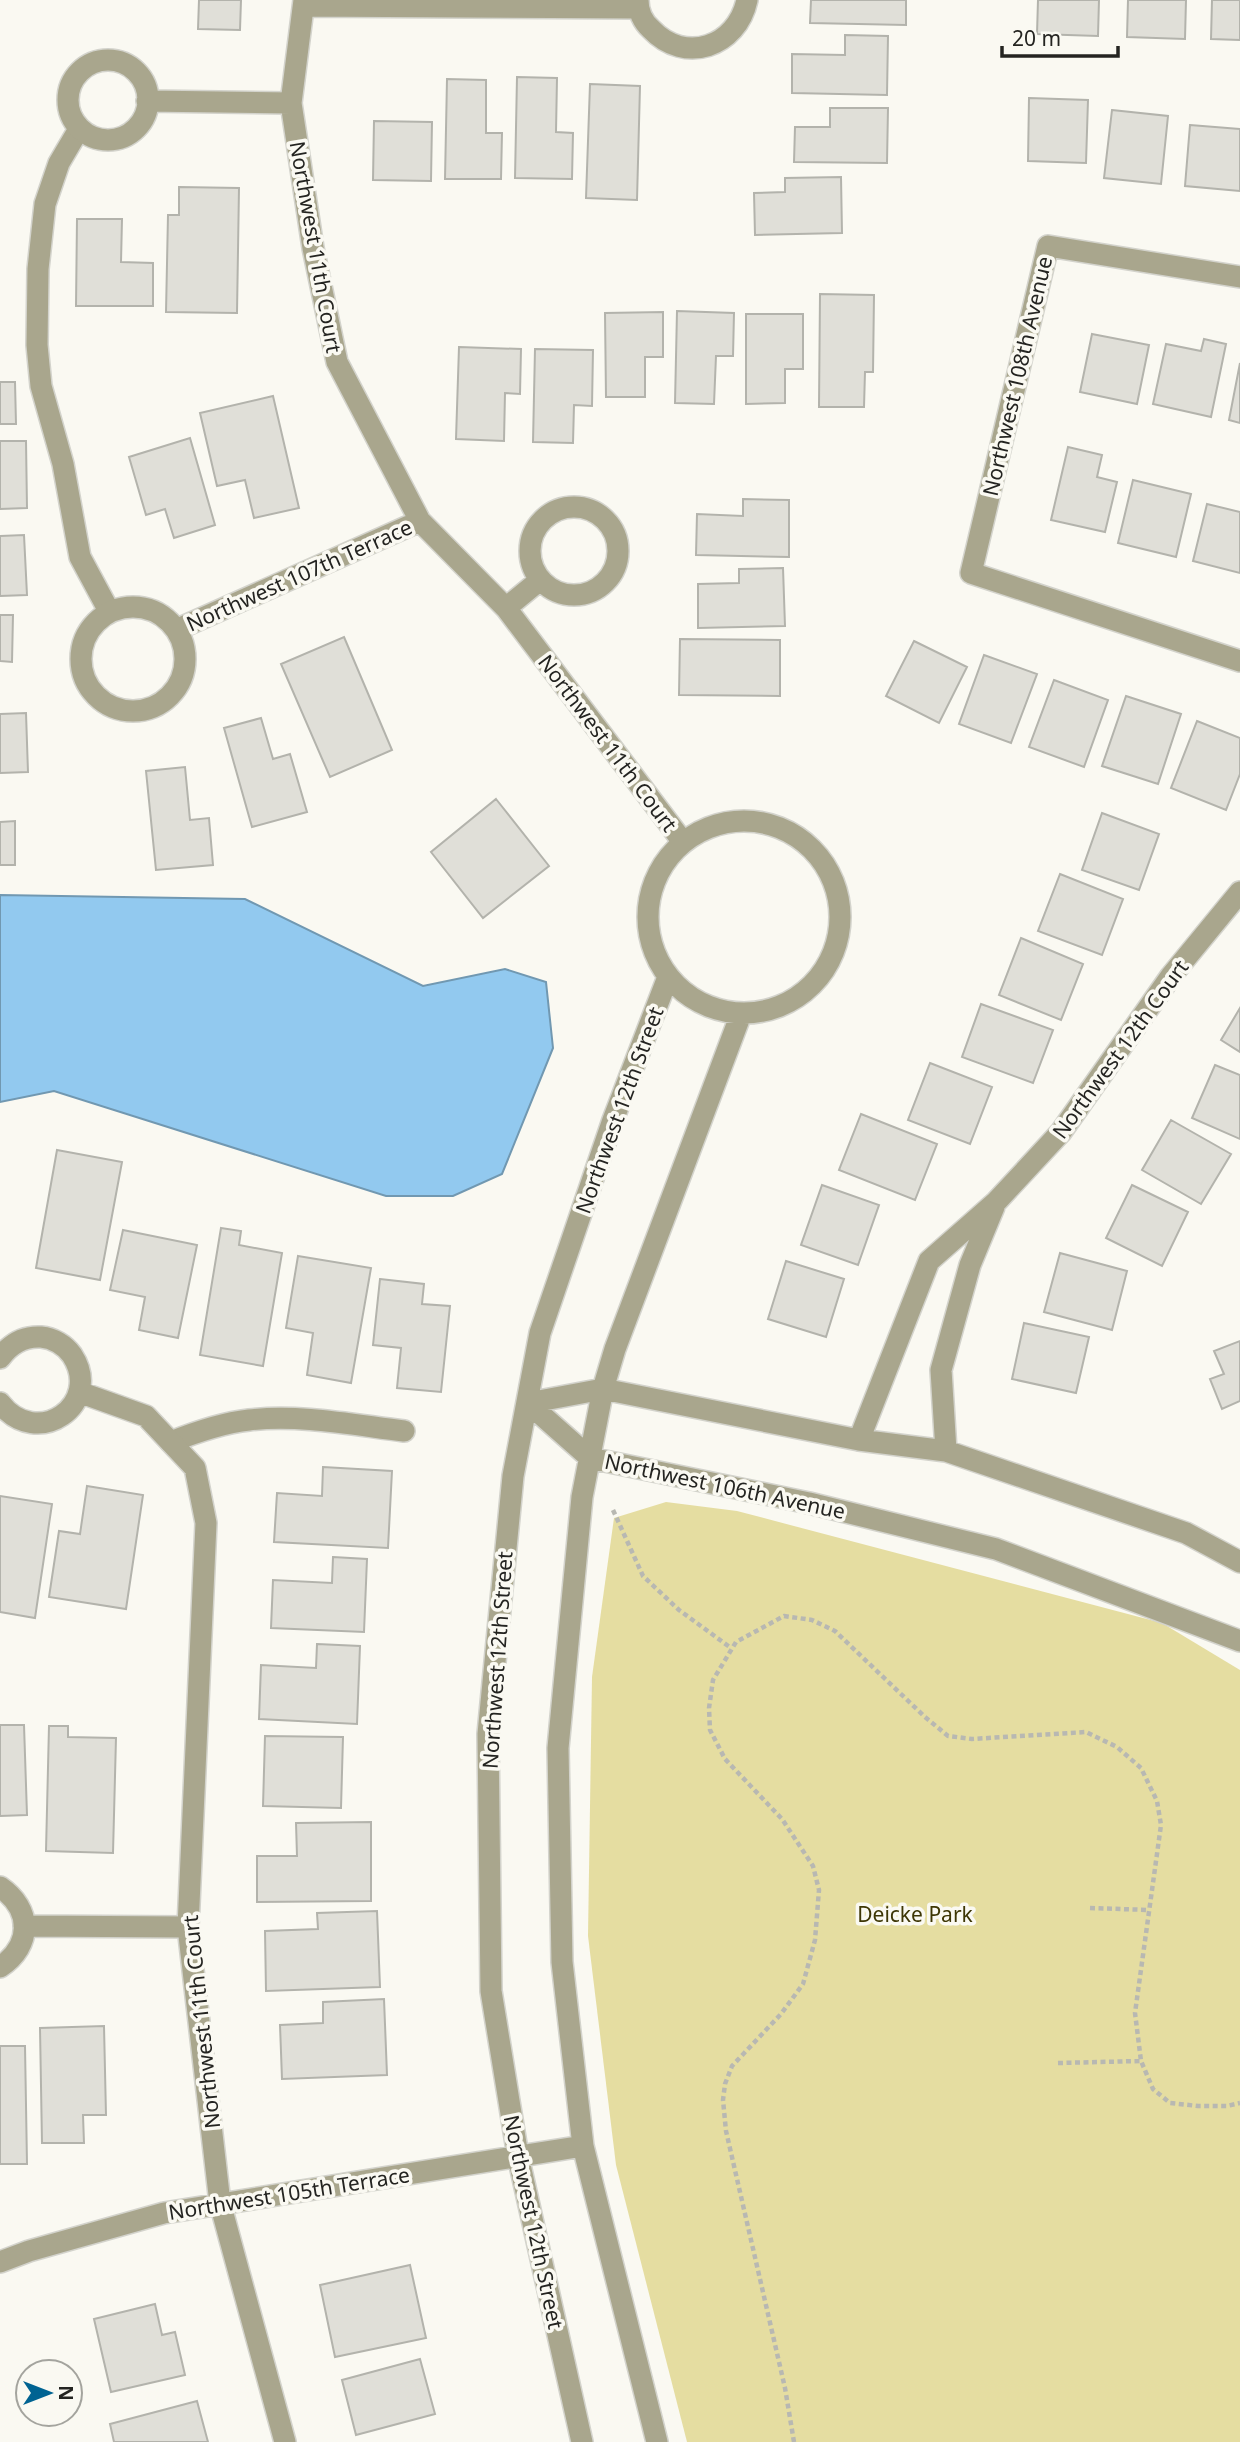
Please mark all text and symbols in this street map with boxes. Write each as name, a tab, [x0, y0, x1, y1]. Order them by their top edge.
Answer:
scale bar	[1002, 14, 1118, 58]
text: 20 m	[1012, 24, 1061, 52]
street label: Northwest 11th Court	[284, 139, 348, 356]
street label: Northwest 108th Avenue	[976, 253, 1058, 499]
street label: Northwest 107th Terrace	[182, 513, 416, 637]
street label: Northwest 11th Court	[532, 649, 684, 837]
street label: Northwest 12th Court	[1046, 954, 1195, 1144]
street label: Northwest 12th Street	[569, 1002, 670, 1217]
street label: Northwest 106th Avenue	[602, 1447, 848, 1525]
street label: Northwest 12th Street	[475, 1550, 519, 1770]
park label: Deicke Park	[857, 1900, 974, 1928]
street label: Northwest 11th Court	[176, 1913, 226, 2130]
street label: Northwest 12th Street	[498, 2112, 570, 2332]
street label: Northwest 105th Terrace	[166, 2160, 412, 2226]
north arrow	[14, 2358, 84, 2428]
text: N	[53, 2385, 79, 2401]

